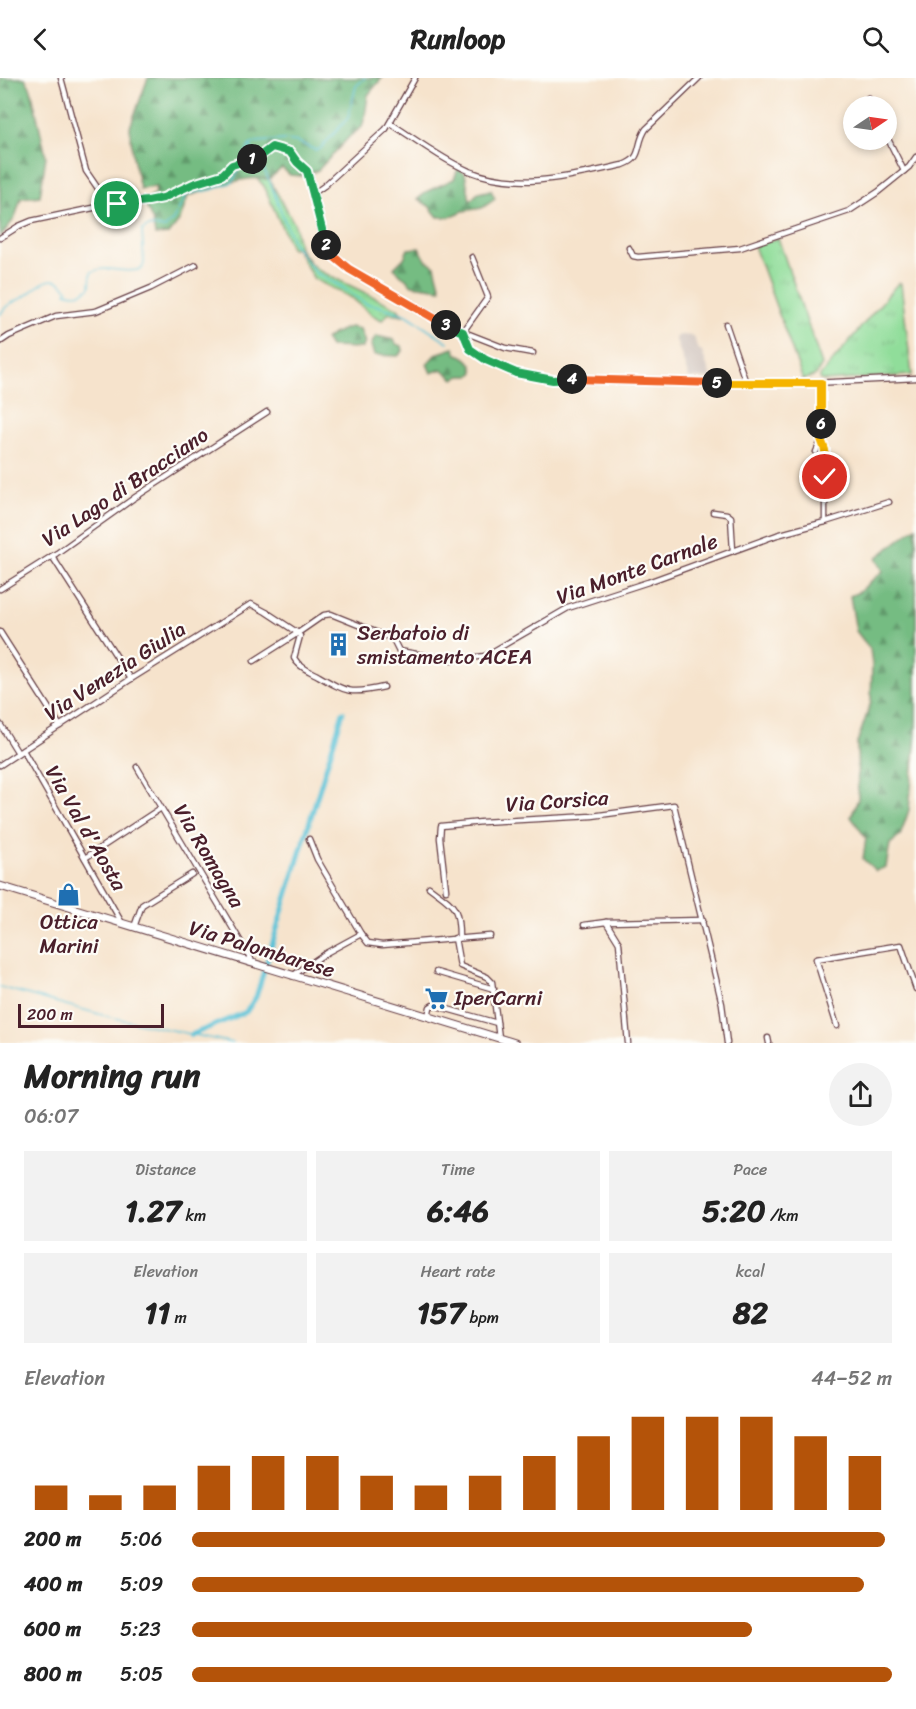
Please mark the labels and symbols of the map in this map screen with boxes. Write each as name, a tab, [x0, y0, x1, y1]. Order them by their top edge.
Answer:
north arrow	[843, 96, 897, 150]
pin: 1	[237, 144, 267, 174]
pin	[91, 178, 142, 229]
pin: 2	[311, 230, 341, 260]
pin: 3	[431, 310, 461, 340]
pin: 4	[557, 364, 587, 394]
pin: 5	[702, 368, 732, 398]
pin: 6	[806, 409, 836, 439]
street label: Via Lago di Bracciano	[34, 417, 216, 557]
pin	[799, 451, 850, 502]
street label: Via Monte Carnale	[551, 522, 723, 616]
street label: Via Venezia Giulia	[36, 610, 194, 731]
place label: Serbatoio di smistamento ACEA	[356, 614, 532, 676]
building icon: Serbatoio di smistamento ACEA	[326, 632, 352, 658]
street label: Via Val d'Aosta	[34, 758, 138, 899]
street label: Via Corsica	[504, 778, 610, 824]
street label: Via Romagna	[163, 796, 256, 916]
shop icon: Ottica Marini	[56, 881, 82, 907]
place label: Ottica Marini	[39, 903, 100, 965]
street label: Via Palombarese	[184, 909, 340, 989]
place label: IperCarni	[453, 979, 543, 1017]
supermarket icon: IperCarni	[423, 985, 449, 1011]
scale bar	[18, 1001, 164, 1028]

